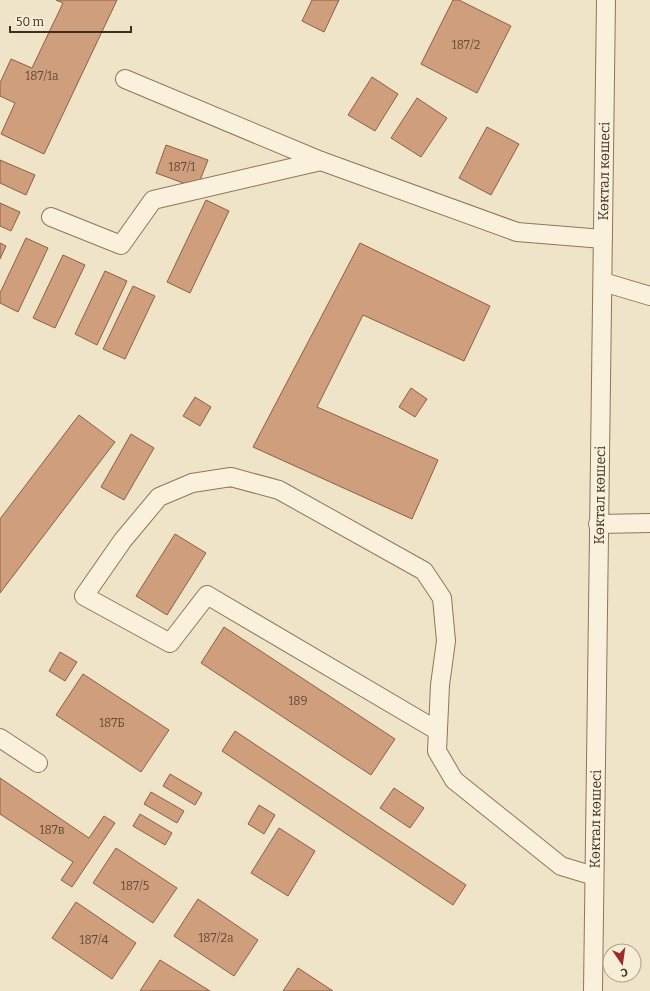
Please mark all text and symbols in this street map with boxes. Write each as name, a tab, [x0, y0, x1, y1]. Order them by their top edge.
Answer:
scale bar	[10, 8, 131, 34]
text: 50 m	[16, 15, 45, 29]
house number: 187/2	[452, 38, 480, 52]
house number: 187/1а	[25, 69, 59, 83]
street label: Көктал көшесі	[595, 122, 613, 221]
house number: 187/1	[169, 160, 196, 174]
street label: Көктал көшесі	[590, 446, 609, 545]
house number: 189	[288, 694, 308, 708]
house number: 187Б	[99, 716, 125, 730]
street label: Көктал көшесі	[586, 770, 604, 869]
house number: 187в	[40, 823, 65, 837]
house number: 187/5	[121, 879, 149, 893]
house number: 187/2а	[199, 931, 234, 945]
house number: 187/4	[80, 933, 108, 947]
north arrow	[602, 943, 642, 983]
text: С	[619, 965, 629, 979]

